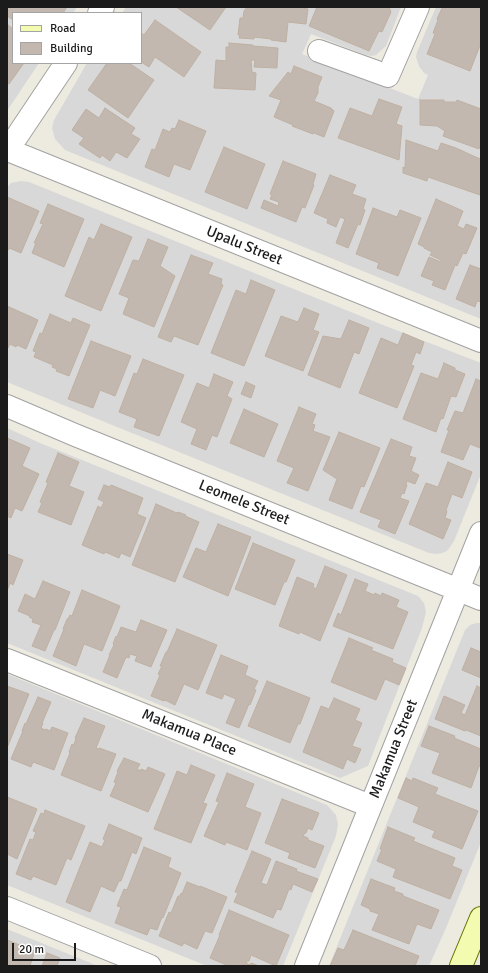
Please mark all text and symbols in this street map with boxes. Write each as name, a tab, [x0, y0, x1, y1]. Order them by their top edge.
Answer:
legend	[12, 12, 142, 64]
text: Road	[50, 21, 76, 36]
text: Building	[50, 41, 93, 56]
street label: Upalu Street	[203, 223, 285, 269]
street label: Leomele Street	[196, 477, 292, 529]
street label: Makamua Street	[366, 697, 422, 801]
street label: Makamua Place	[139, 706, 239, 760]
scale bar	[14, 935, 78, 961]
text: 20 m	[19, 942, 44, 957]

